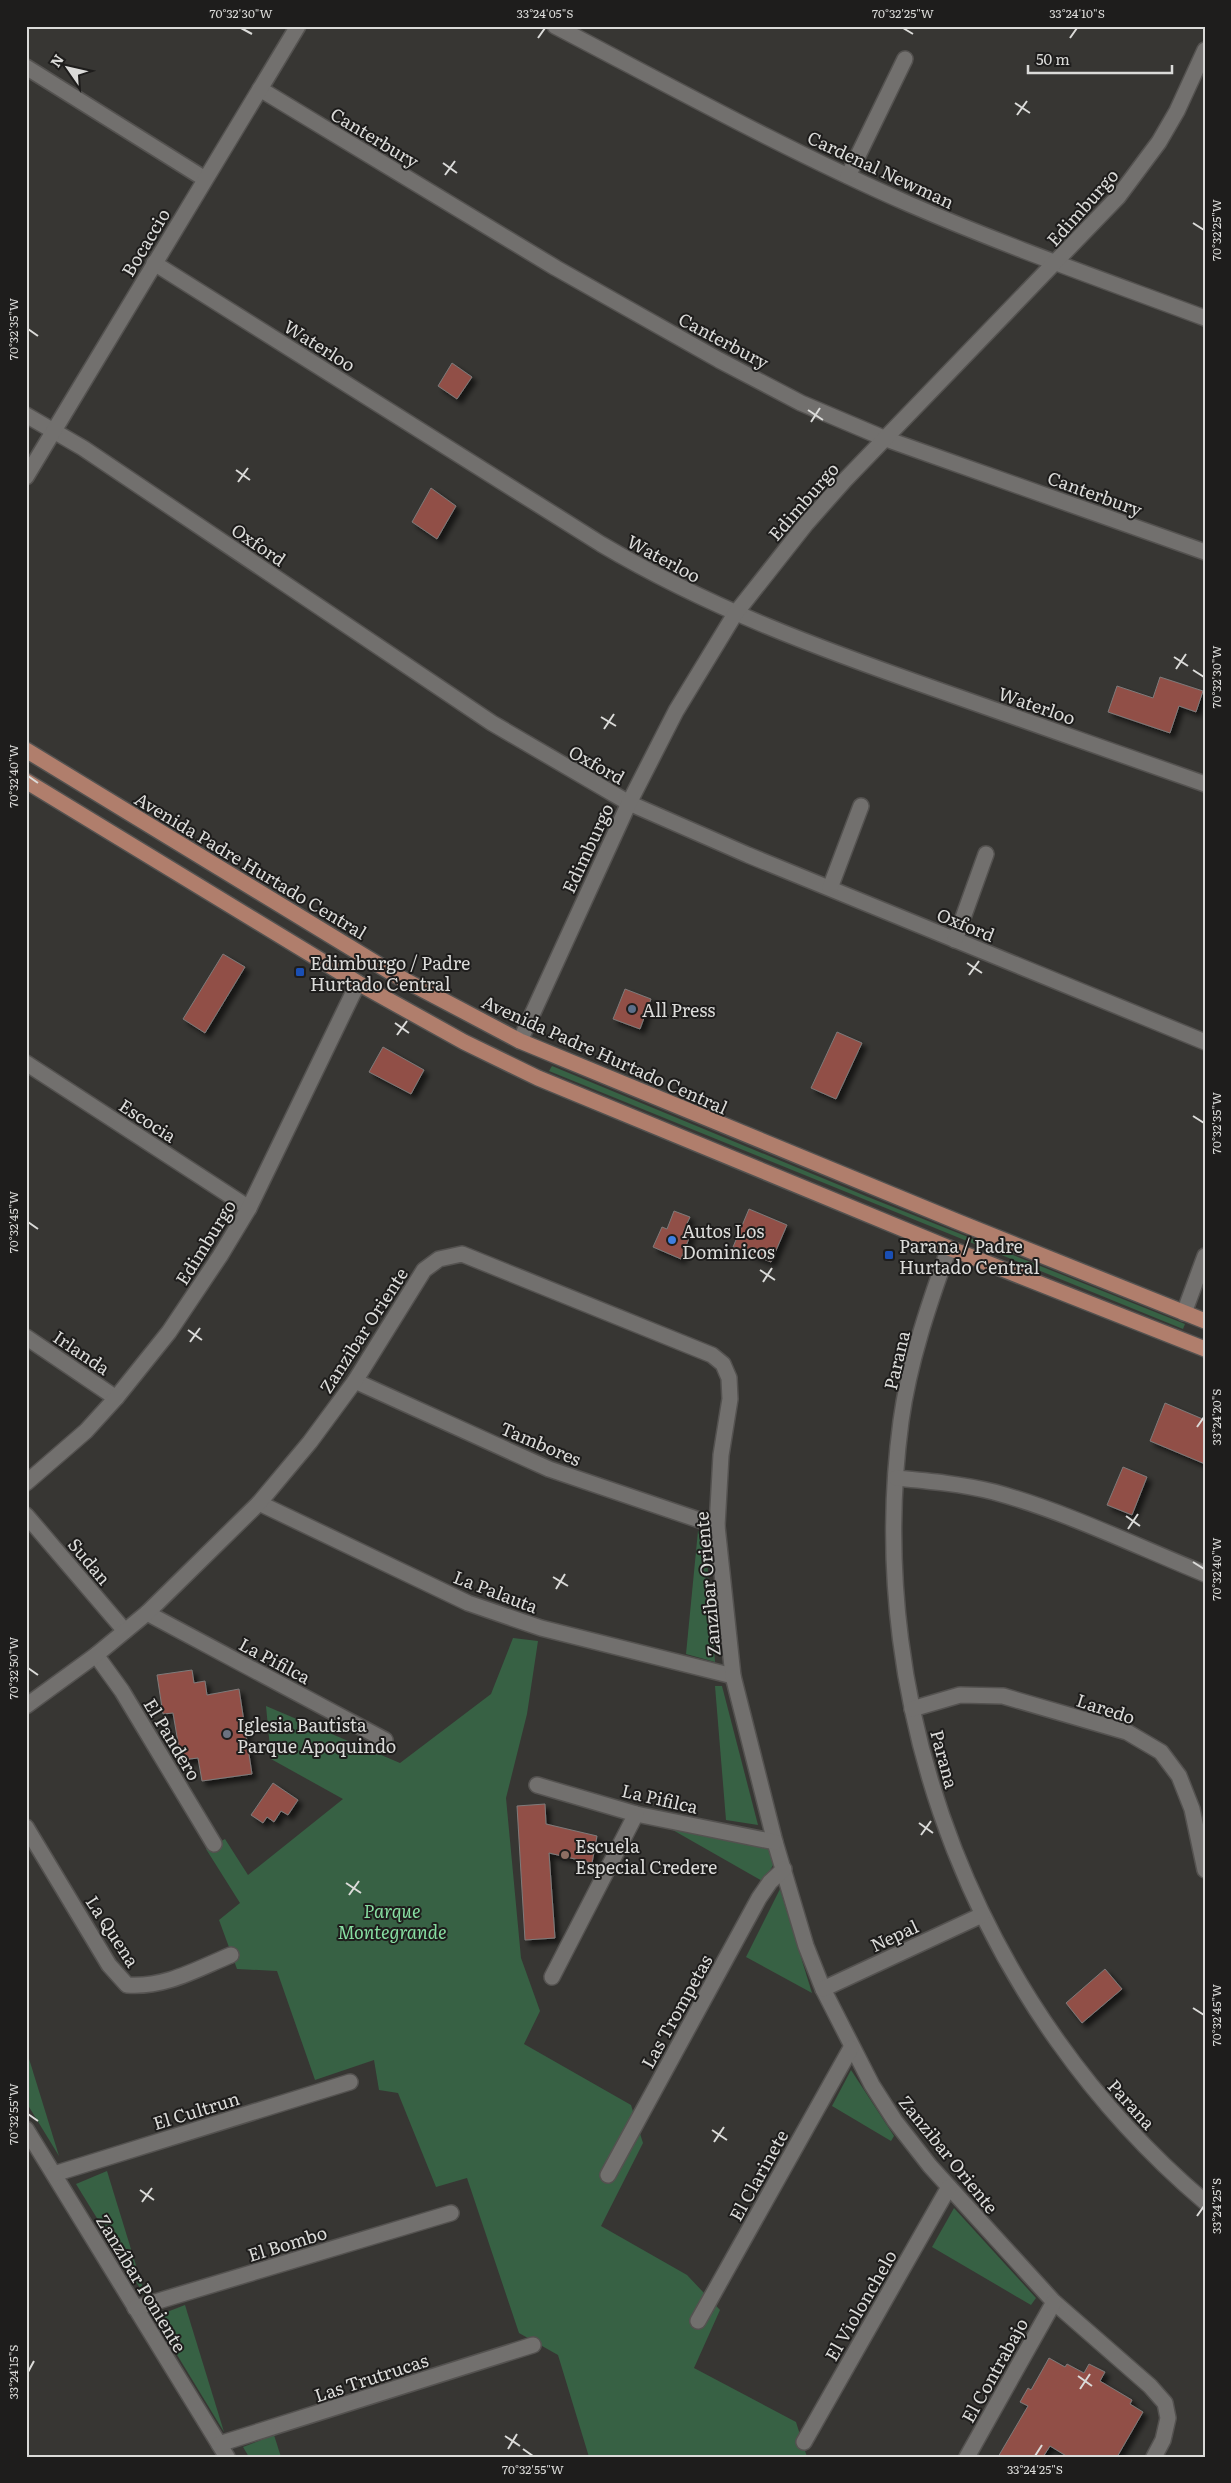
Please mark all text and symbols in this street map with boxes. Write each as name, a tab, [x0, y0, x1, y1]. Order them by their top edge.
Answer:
text: 70°32'30"W	[209, 4, 273, 22]
text: 33°24'05"S	[517, 4, 573, 22]
text: 70°32'25"W	[872, 4, 934, 22]
text: 33°24'10"S	[1049, 4, 1105, 22]
north arrow	[42, 42, 92, 92]
scale bar	[1028, 42, 1172, 74]
text: 50 m	[1036, 47, 1070, 70]
text: N	[45, 50, 68, 71]
street label: Canterbury	[326, 100, 425, 174]
street label: Cardenal Newman	[803, 123, 959, 215]
street label: Edimburgo	[1040, 162, 1124, 252]
text: 70°32'25"W	[1207, 199, 1225, 261]
street label: Bocaccio	[114, 203, 176, 281]
text: 70°32'35"W	[4, 298, 22, 360]
street label: Canterbury	[674, 305, 775, 375]
street label: Waterloo	[279, 312, 361, 378]
street label: Edimburgo	[761, 456, 845, 546]
street label: Canterbury	[1044, 463, 1147, 523]
street label: Oxford	[226, 516, 292, 572]
street label: Waterloo	[622, 527, 706, 589]
text: 70°32'30"W	[1207, 645, 1225, 709]
street label: Waterloo	[995, 679, 1079, 731]
street label: Oxford	[564, 738, 630, 790]
text: 70°32'40"W	[4, 744, 22, 808]
street label: Avenida Padre Hurtado Central	[130, 785, 372, 945]
street label: Edimburgo	[554, 799, 620, 897]
street label: Oxford	[933, 900, 999, 948]
place label: Edimburgo / Padre Hurtado Central	[310, 949, 470, 997]
marker: Edimburgo / Padre Hurtado Central	[294, 966, 306, 978]
street label: Avenida Padre Hurtado Central	[478, 987, 732, 1121]
place label: All Press	[642, 996, 715, 1023]
marker: All Press	[626, 1003, 638, 1015]
street label: Escocia	[114, 1091, 182, 1149]
text: 70°32'35"W	[1207, 1092, 1225, 1154]
text: 70°32'45"W	[4, 1191, 22, 1253]
street label: Edimburgo	[168, 1194, 242, 1290]
place label: Autos Los Dominicos	[682, 1217, 775, 1265]
place label: Parana / Padre Hurtado Central	[899, 1232, 1040, 1280]
marker: Autos Los Dominicos	[666, 1234, 678, 1246]
marker: Parana / Padre Hurtado Central	[883, 1249, 895, 1261]
street label: Zanzibar Oriente	[312, 1262, 414, 1398]
street label: Irlanda	[48, 1323, 116, 1381]
street label: Parana	[876, 1327, 916, 1392]
text: 33°24'20"S	[1207, 1389, 1225, 1445]
street label: Tambores	[496, 1414, 586, 1472]
street label: Zanzibar Oriente	[687, 1510, 727, 1658]
street label: Sudan	[62, 1531, 118, 1591]
text: 70°32'40"W	[1207, 1537, 1225, 1601]
street label: La Palauta	[450, 1563, 542, 1620]
street label: La Pifilca	[234, 1630, 316, 1690]
text: 70°32'50"W	[4, 1637, 22, 1699]
street label: Laredo	[1073, 1686, 1139, 1730]
street label: El Pandero	[138, 1693, 208, 1785]
place label: Iglesia Bautista Parque Apoquindo	[237, 1711, 396, 1759]
street label: Parana	[924, 1727, 966, 1792]
marker: Iglesia Bautista Parque Apoquindo	[221, 1728, 233, 1740]
street label: La Pifilca	[619, 1776, 701, 1820]
place label: Escuela Especial Credere	[575, 1832, 717, 1880]
marker: Escuela Especial Credere	[559, 1849, 571, 1861]
street label: La Quena	[80, 1890, 146, 1972]
park label: Parque Montegrande	[337, 1897, 447, 1945]
street label: Nepal	[866, 1912, 922, 1958]
street label: Las Trompetas	[634, 1949, 718, 2073]
text: 70°32'45"W	[1207, 1984, 1225, 2046]
street label: Parana	[1102, 2073, 1162, 2136]
text: 70°32'55"W	[4, 2083, 22, 2145]
street label: El Cultrun	[149, 2084, 243, 2136]
street label: Zanzibar Oriente	[893, 2089, 1005, 2219]
street label: El Clarinete	[722, 2124, 794, 2226]
text: 33°24'25"S	[1207, 2178, 1225, 2234]
street label: Zanzíbar Poniente	[90, 2209, 194, 2357]
street label: El Bombo	[244, 2218, 330, 2268]
street label: El Violonchelo	[817, 2244, 903, 2366]
street label: El Contrabajo	[954, 2313, 1034, 2427]
text: 33°24'15"S	[4, 2345, 22, 2399]
street label: Las Trutrucas	[311, 2346, 431, 2408]
text: 70°32'55"W	[502, 2460, 564, 2478]
text: 33°24'25"S	[1007, 2460, 1063, 2478]

